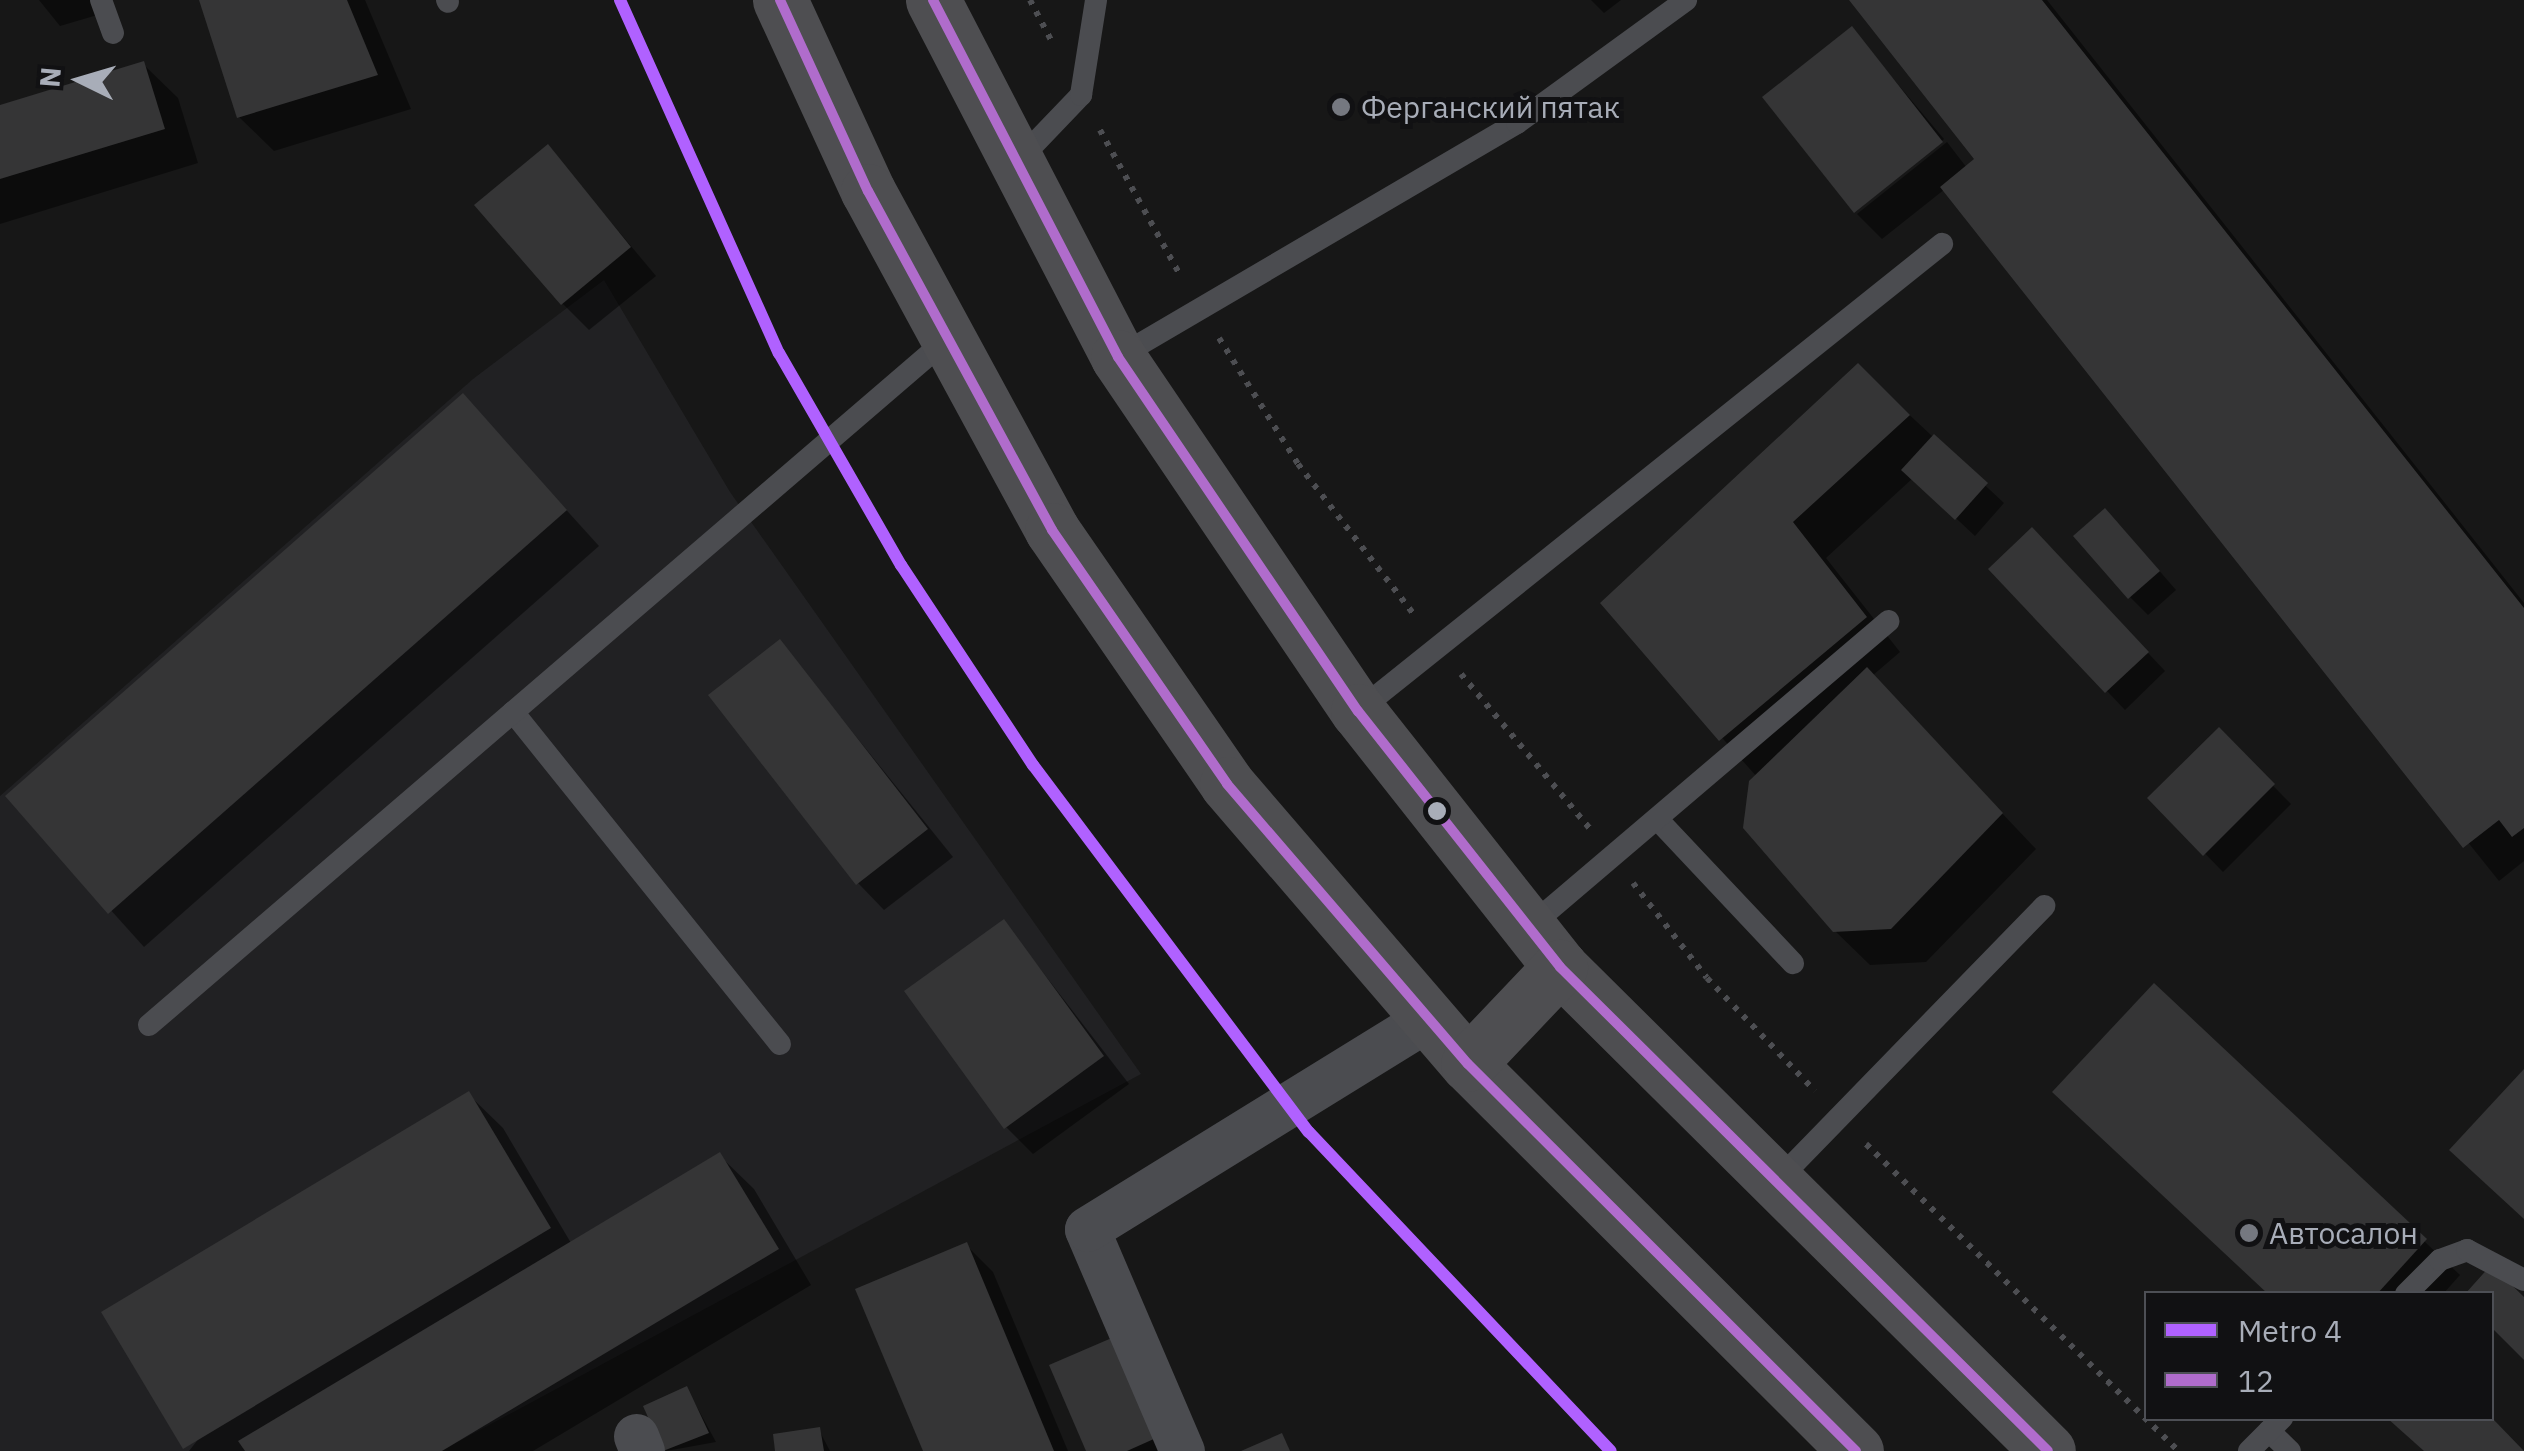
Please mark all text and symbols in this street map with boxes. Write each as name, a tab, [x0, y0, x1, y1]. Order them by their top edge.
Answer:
north arrow	[30, 30, 130, 130]
text: N	[30, 66, 69, 89]
place label: Ферганский пятак	[1361, 89, 1620, 125]
marker: Ферганский пятак	[1330, 96, 1352, 118]
unlabelled marker	[1427, 801, 1447, 821]
place label: Автосалон	[2269, 1215, 2418, 1251]
marker: Автосалон	[2238, 1222, 2260, 1244]
legend	[2144, 1291, 2494, 1421]
text: Metro 4	[2238, 1311, 2342, 1350]
text: 12	[2238, 1361, 2274, 1400]

